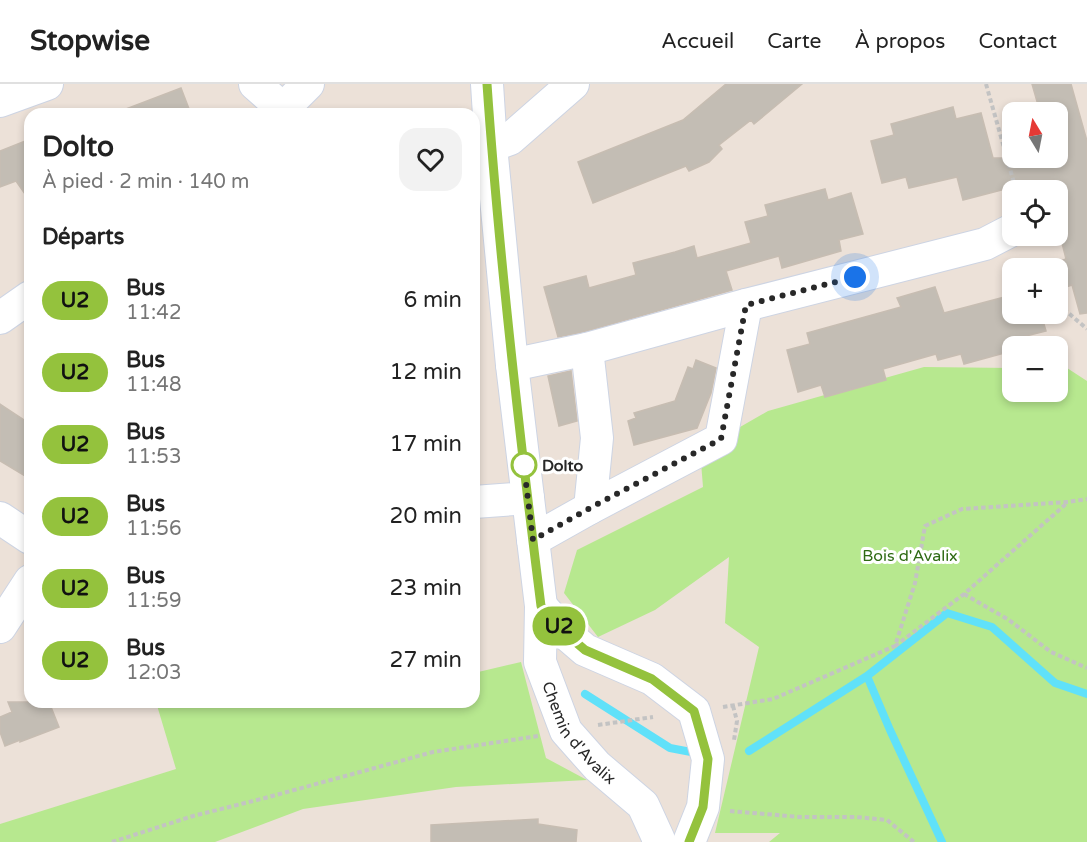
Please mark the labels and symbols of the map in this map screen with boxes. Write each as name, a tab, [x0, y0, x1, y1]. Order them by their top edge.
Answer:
north arrow	[1002, 102, 1068, 168]
your location	[840, 262, 870, 292]
marker: Dolto	[511, 452, 537, 478]
place label: Dolto	[542, 456, 583, 476]
park label: Bois d'Avalix	[862, 546, 958, 566]
line badge: U2	[532, 606, 586, 646]
street label: Chemin d'Avalix	[537, 679, 620, 789]

